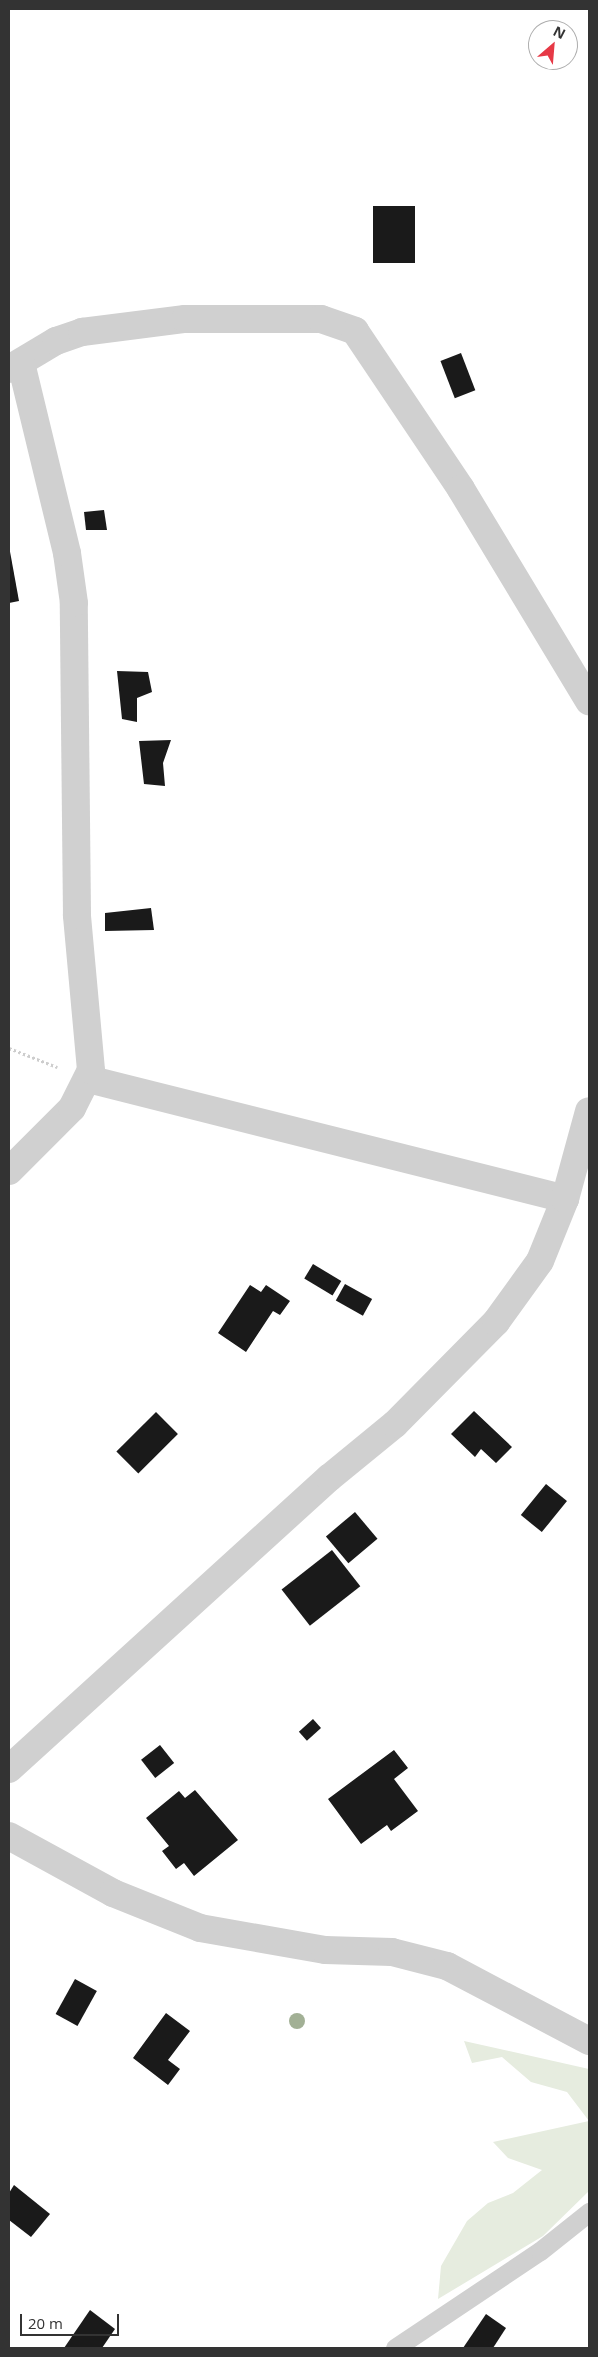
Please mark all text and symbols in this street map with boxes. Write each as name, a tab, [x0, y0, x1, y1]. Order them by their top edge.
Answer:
north arrow	[528, 20, 578, 70]
text: N	[550, 21, 569, 43]
scale bar	[22, 2304, 121, 2336]
text: 20 m	[28, 2313, 63, 2333]

